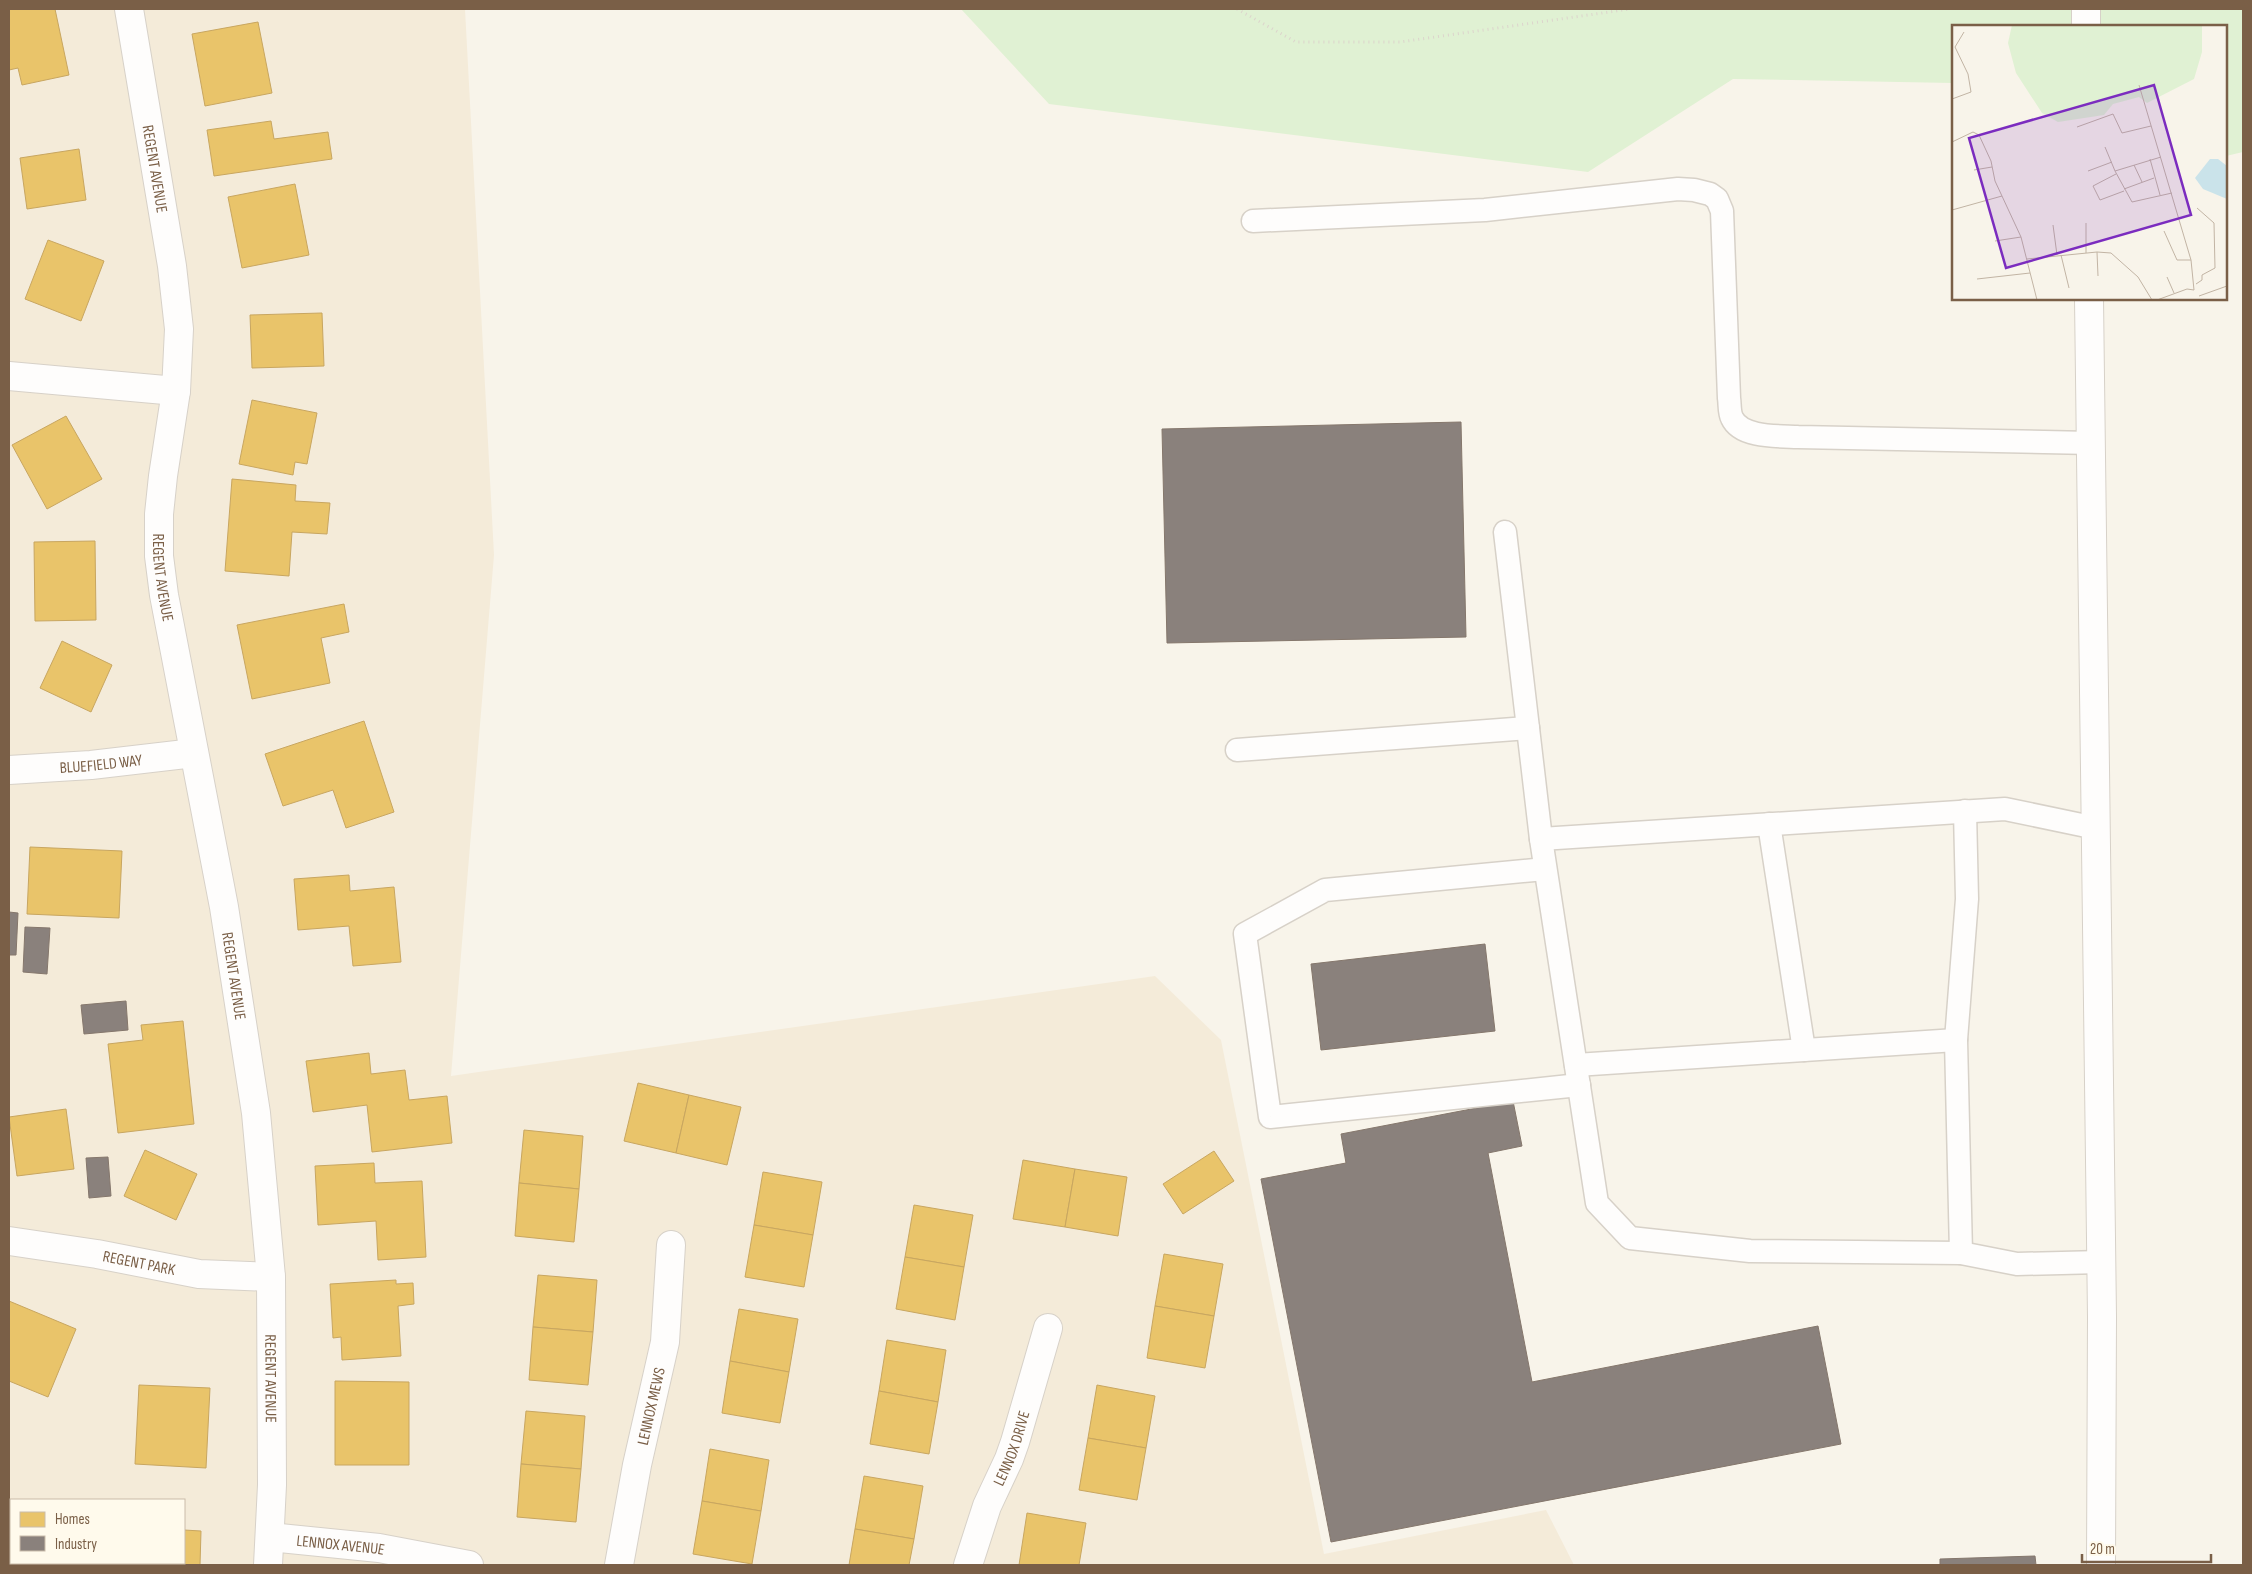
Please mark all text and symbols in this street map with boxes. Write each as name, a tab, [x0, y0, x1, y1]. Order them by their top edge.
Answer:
inset map	[1952, 25, 2227, 300]
street label: REGENT AVENUE	[138, 124, 171, 214]
street label: REGENT AVENUE	[148, 534, 177, 623]
street label: BLUEFIELD WAY	[59, 751, 143, 778]
street label: REGENT AVENUE	[217, 931, 249, 1021]
street label: REGENT PARK	[101, 1247, 178, 1280]
street label: REGENT AVENUE	[260, 1334, 280, 1423]
street label: LENNOX MEWS	[634, 1366, 670, 1447]
street label: LENNOX DRIVE	[990, 1409, 1035, 1489]
legend	[10, 1499, 185, 1564]
text: Homes	[55, 1510, 90, 1529]
street label: LENNOX AVENUE	[295, 1532, 386, 1560]
scale bar	[2082, 1532, 2211, 1564]
text: Industry	[55, 1535, 97, 1554]
text: 20 m	[2090, 1540, 2115, 1559]

